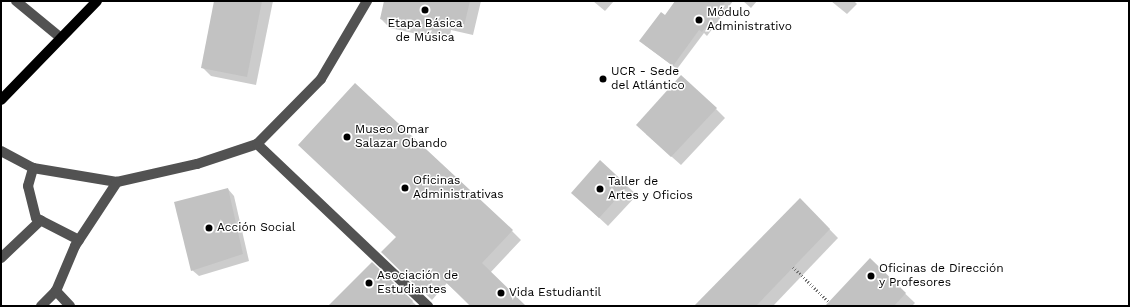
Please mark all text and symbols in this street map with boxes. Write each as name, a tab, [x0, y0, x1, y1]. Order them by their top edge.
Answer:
marker: Etapa Básica de Música	[420, 5, 430, 15]
place label: Módulo Administrativo	[707, 6, 792, 34]
marker: Módulo Administrativo	[694, 15, 704, 25]
place label: Etapa Básica de Música	[387, 17, 463, 45]
place label: UCR - Sede del Atlántico	[611, 65, 686, 93]
marker: UCR - Sede del Atlántico	[598, 74, 608, 84]
place label: Museo Omar Salazar Obando	[355, 123, 447, 151]
marker: Museo Omar Salazar Obando	[342, 132, 352, 142]
place label: Oficinas Administrativas	[413, 174, 504, 202]
place label: Taller de Artes y Oficios	[608, 175, 693, 203]
marker: Oficinas Administrativas	[400, 183, 410, 193]
marker: Taller de Artes y Oficios	[595, 184, 605, 194]
place label: Acción Social	[217, 221, 295, 235]
marker: Acción Social	[204, 223, 214, 233]
place label: Oficinas de Dirección y Profesores	[879, 262, 1004, 290]
place label: Asociación de Estudiantes	[377, 269, 458, 297]
marker: Oficinas de Dirección y Profesores	[866, 271, 876, 281]
marker: Asociación de Estudiantes	[364, 278, 374, 288]
place label: Vida Estudiantil	[509, 286, 602, 300]
marker: Vida Estudiantil	[496, 288, 506, 298]

